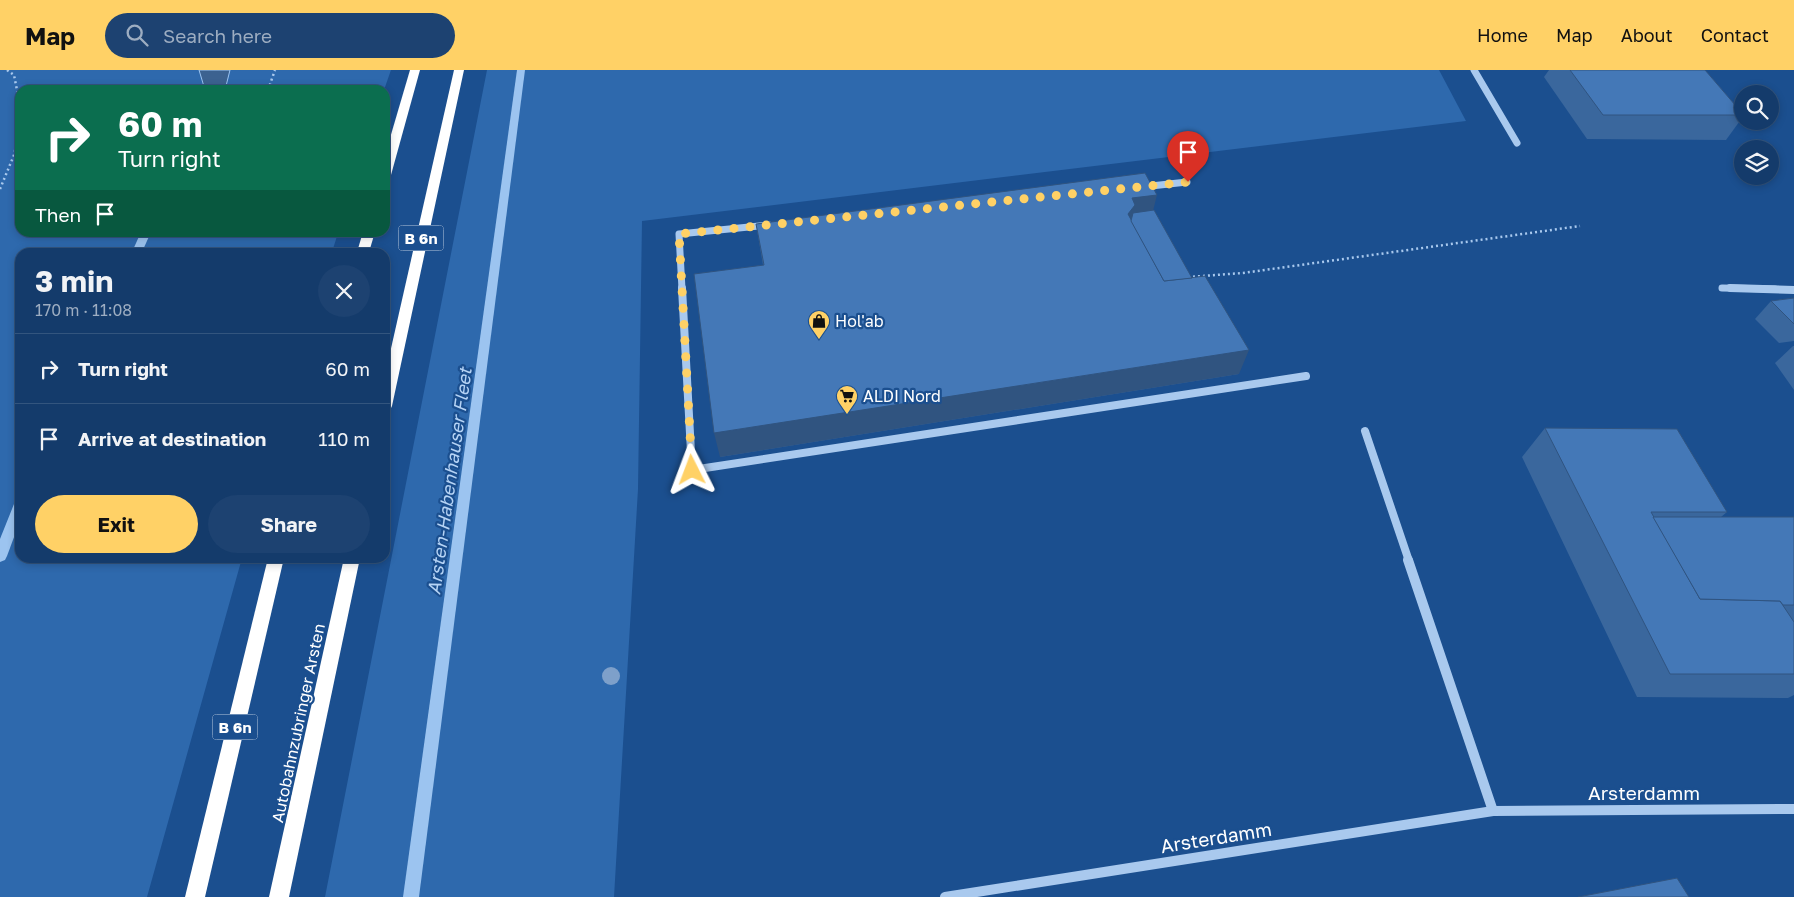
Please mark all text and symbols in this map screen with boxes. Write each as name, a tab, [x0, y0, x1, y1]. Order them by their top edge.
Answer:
search box	[105, 13, 455, 58]
text: Map	[25, 21, 75, 50]
icon: search	[123, 21, 151, 49]
text: Search here	[163, 24, 272, 47]
text: Home	[1477, 24, 1528, 46]
text: Map	[1556, 24, 1593, 46]
text: About	[1621, 24, 1673, 46]
text: Contact	[1701, 24, 1769, 46]
map controls	[1734, 85, 1779, 185]
button: search	[1734, 85, 1779, 130]
text: 60 m	[118, 103, 202, 145]
icon: right	[35, 105, 100, 170]
pin	[1167, 131, 1209, 182]
icon: arrive	[1174, 138, 1202, 166]
button: layers	[1734, 140, 1779, 185]
text: Turn right	[118, 145, 221, 172]
icon: arrive	[91, 200, 119, 228]
text: Then	[35, 203, 81, 226]
road number: B 6n	[398, 226, 444, 250]
text: 3 min	[35, 263, 113, 299]
button: close	[318, 265, 370, 317]
text: 170 m · 11:08	[35, 300, 132, 320]
shop icon: Hol'ab	[807, 309, 831, 340]
place label: Hol'ab	[835, 311, 884, 331]
icon: right	[35, 355, 63, 383]
text: Turn right	[78, 357, 168, 380]
text: 60 m	[325, 357, 370, 380]
water label: Arsten-Habenhauser Fleet	[422, 365, 476, 596]
supermarket icon: ALDI Nord	[835, 384, 859, 415]
place label: ALDI Nord	[863, 386, 941, 406]
icon: arrive	[35, 425, 63, 453]
text: Arrive at destination	[78, 427, 266, 450]
text: 110 m	[318, 427, 370, 450]
position arrow	[665, 443, 717, 495]
button: Exit	[35, 495, 198, 553]
button: Share	[208, 495, 370, 553]
street label: Autobahnzubringer Arsten	[267, 622, 329, 824]
road number: B 6n	[212, 714, 258, 740]
street label: Arsterdamm	[1588, 781, 1700, 804]
street label: Arsterdamm	[1159, 817, 1273, 857]

